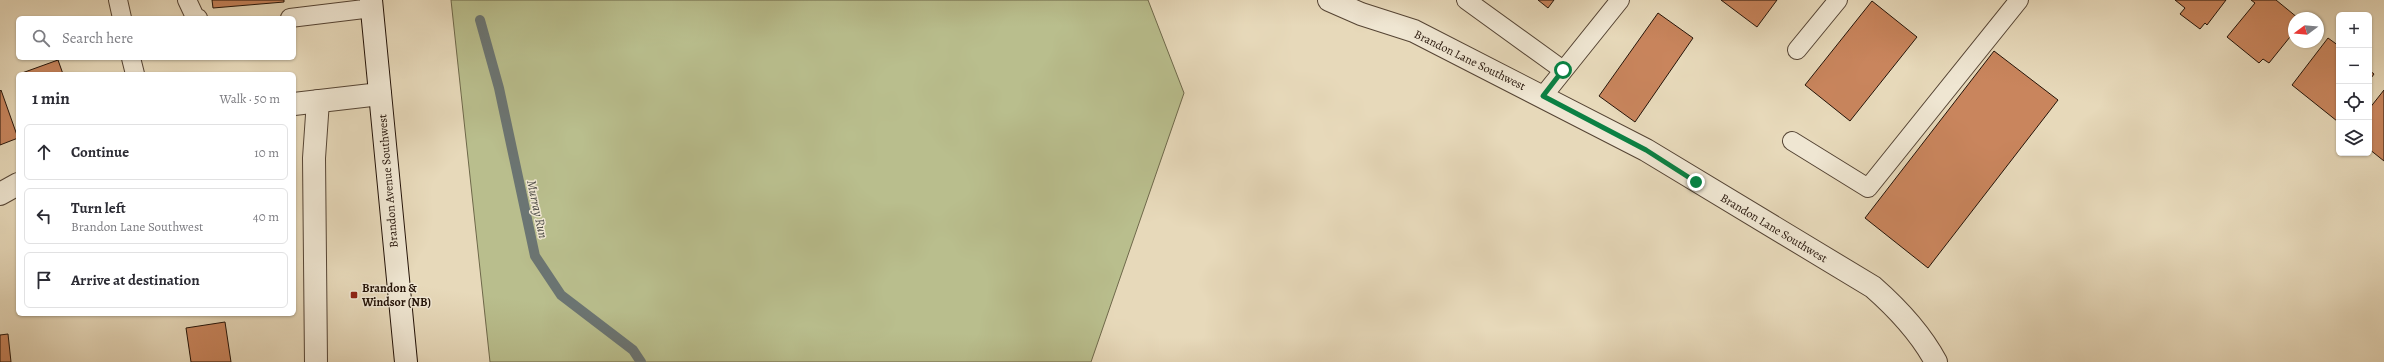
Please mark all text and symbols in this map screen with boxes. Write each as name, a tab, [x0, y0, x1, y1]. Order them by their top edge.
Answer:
north arrow	[2288, 12, 2324, 48]
map controls	[2336, 12, 2372, 156]
button: +	[2336, 12, 2372, 48]
search box	[16, 16, 296, 60]
street label: Brandon Lane Southwest	[1412, 26, 1528, 94]
icon: search	[30, 27, 52, 49]
text: Search here	[62, 28, 133, 48]
button: −	[2336, 48, 2372, 84]
route start	[1554, 61, 1572, 79]
button: locate	[2336, 84, 2372, 120]
text: 1 min	[32, 87, 70, 110]
text: Walk · 50 m	[220, 90, 280, 107]
street label: Brandon Avenue Southwest	[374, 113, 402, 249]
button: layers	[2336, 120, 2372, 156]
icon: ahead	[33, 141, 55, 163]
text: Continue	[71, 142, 129, 162]
text: 10 m	[254, 144, 279, 161]
route end	[1687, 173, 1705, 191]
water label: Murray Run	[523, 178, 552, 240]
street label: Brandon Lane Southwest	[1717, 190, 1831, 266]
text: Turn left	[71, 198, 126, 218]
icon: left	[33, 205, 55, 227]
text: 40 m	[253, 208, 279, 225]
text: Brandon Lane Southwest	[71, 218, 203, 235]
icon: arrive	[33, 269, 55, 291]
text: Arrive at destination	[71, 270, 200, 290]
place label: Brandon & Windsor (NB)	[361, 280, 431, 310]
marker: Brandon & Windsor (NB)	[349, 290, 359, 300]

